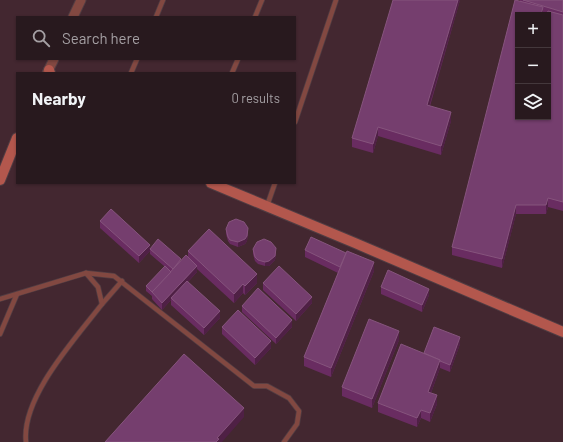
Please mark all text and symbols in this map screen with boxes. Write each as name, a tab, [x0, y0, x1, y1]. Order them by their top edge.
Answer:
map controls	[515, 12, 551, 120]
button: +	[515, 12, 551, 48]
search box	[16, 16, 296, 60]
icon: search	[30, 27, 52, 49]
text: Search here	[62, 29, 140, 47]
button: −	[515, 48, 551, 84]
button: layers	[515, 84, 551, 120]
text: Nearby	[32, 88, 86, 108]
text: 0 results	[231, 90, 280, 106]

